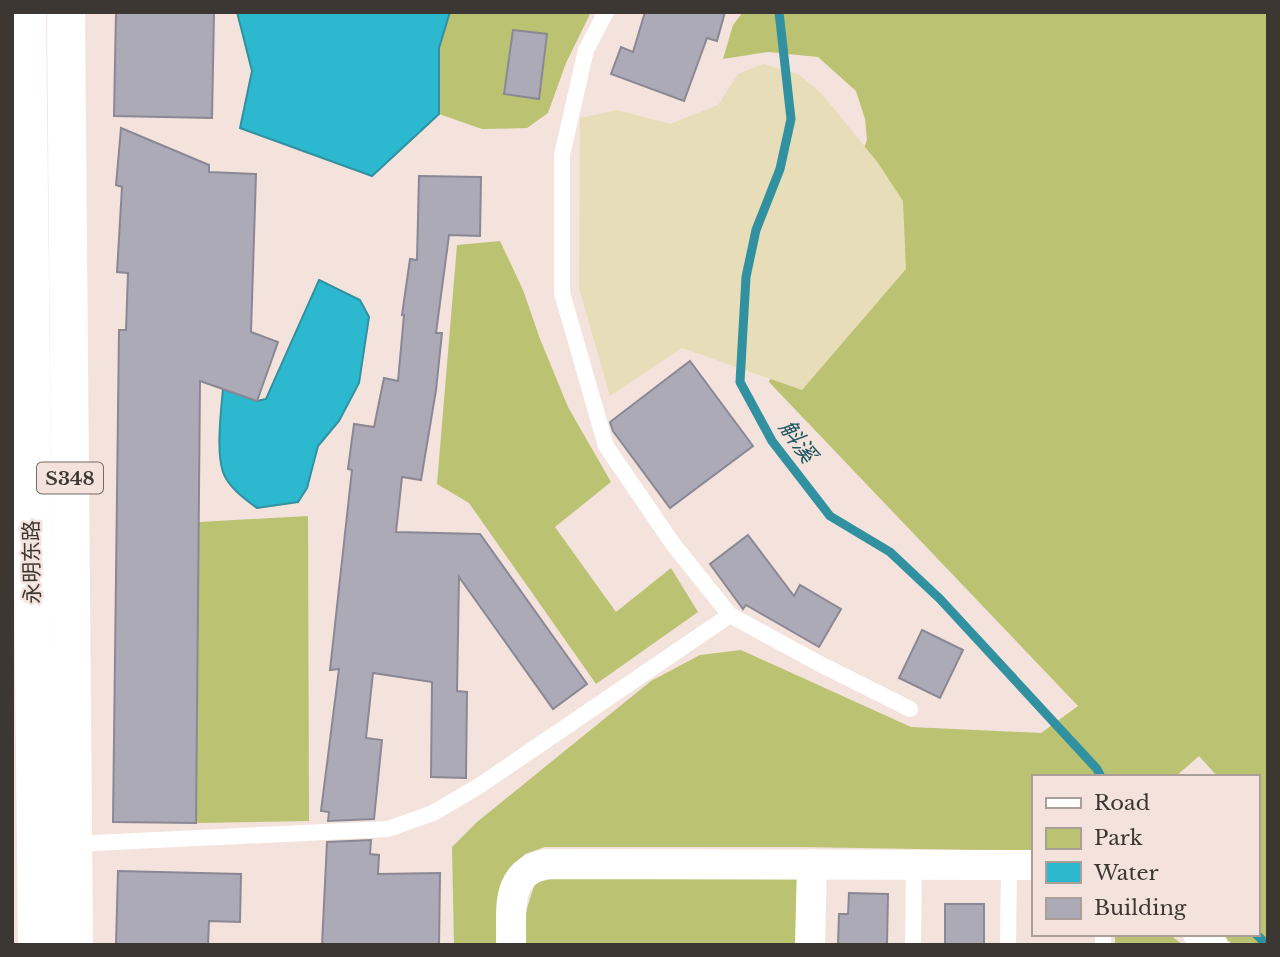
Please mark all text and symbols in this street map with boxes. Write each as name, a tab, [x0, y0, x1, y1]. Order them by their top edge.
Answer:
water label: 斛溪	[773, 414, 824, 470]
road number: S348	[37, 463, 103, 494]
street label: 永明东路	[18, 520, 46, 604]
legend	[1032, 775, 1259, 936]
text: Road	[1094, 790, 1150, 816]
text: Park	[1094, 825, 1143, 851]
text: Water	[1093, 860, 1158, 886]
text: Building	[1094, 895, 1187, 921]

